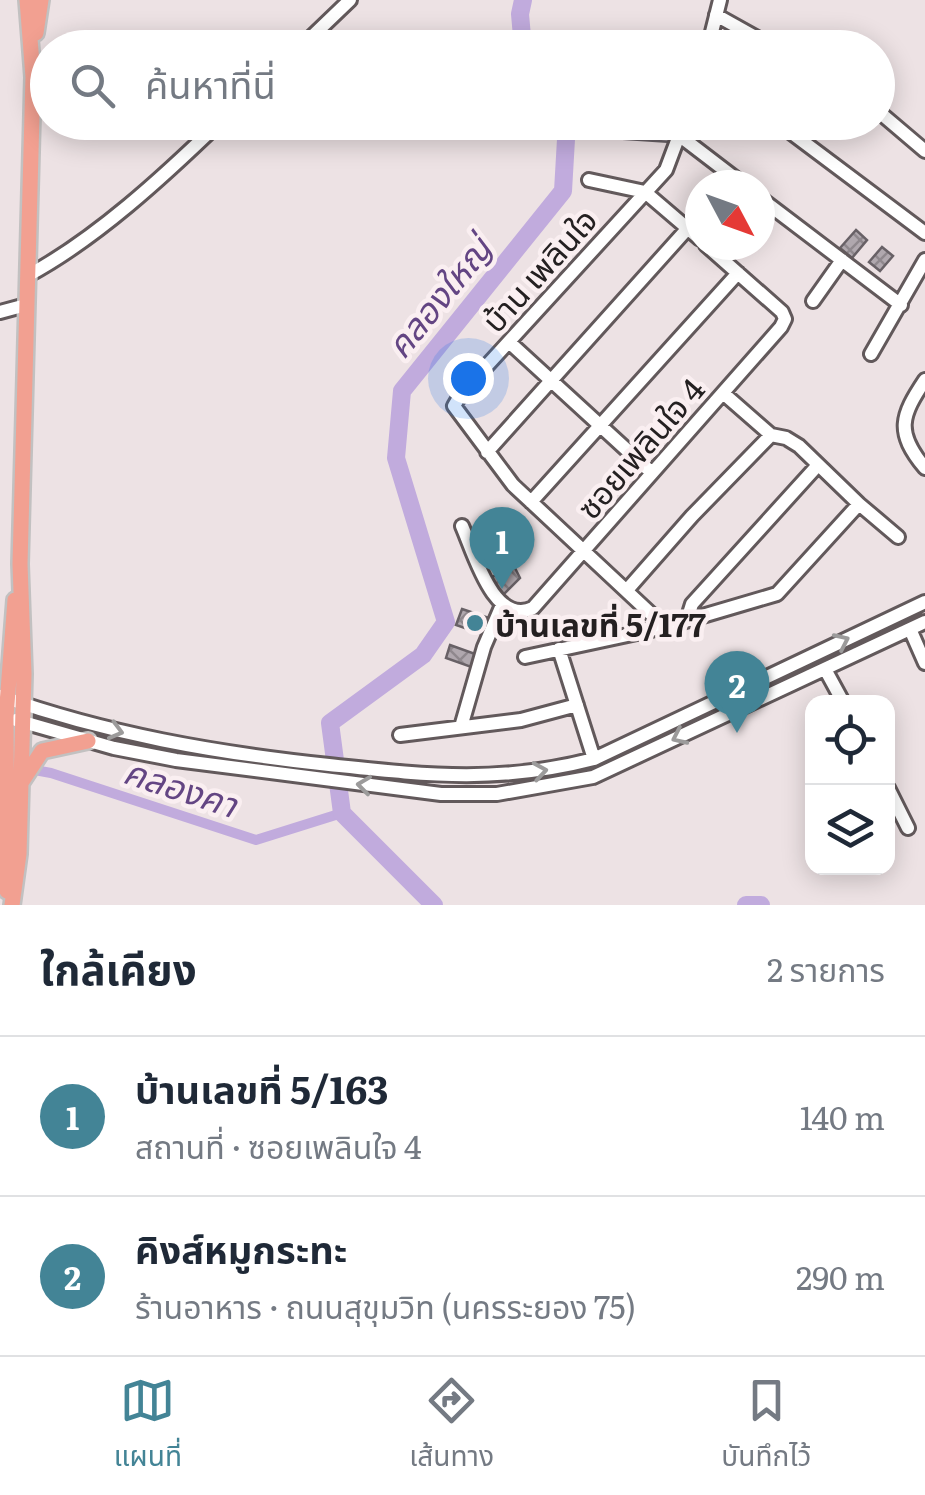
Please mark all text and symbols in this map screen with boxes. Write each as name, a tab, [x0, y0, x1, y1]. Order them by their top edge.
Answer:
search box	[30, 30, 895, 140]
text: ค้นหาที่นี่	[145, 54, 276, 111]
icon: search	[65, 58, 120, 113]
north arrow	[685, 170, 775, 260]
street label: บ้าน เพลินใจ	[469, 196, 607, 342]
water label: คลองใหญ่	[372, 220, 505, 368]
your location	[443, 353, 494, 404]
street label: ซอยเพลินใจ 4	[564, 366, 714, 528]
pin: 1	[470, 506, 534, 589]
place label: บ้านเลขที่ 5/177	[495, 599, 707, 647]
marker: บ้านเลขที่ 5/177	[464, 612, 486, 634]
one-way arrow	[832, 633, 850, 653]
pin: 2	[704, 650, 770, 733]
map controls	[805, 695, 895, 875]
button: locate	[805, 695, 895, 785]
one-way arrow	[107, 719, 124, 740]
one-way arrow	[671, 725, 689, 745]
water label: คลองคา	[118, 743, 246, 829]
one-way arrow	[532, 762, 548, 783]
one-way arrow	[356, 775, 372, 796]
button: layers	[805, 785, 895, 875]
text: ใกล้เคียง	[40, 936, 197, 998]
text: 2 รายการ	[767, 944, 885, 992]
text: บ้านเลขที่ 5/163	[135, 1059, 389, 1116]
text: 1	[66, 1092, 79, 1140]
text: 140 m	[800, 1092, 885, 1140]
text: สถานที่ · ซอยเพลินใจ 4	[135, 1121, 422, 1169]
text: คิงส์หมูกระทะ	[135, 1219, 347, 1276]
text: 2	[64, 1252, 81, 1300]
text: 290 m	[796, 1252, 885, 1300]
text: ร้านอาหาร · ถนนสุขุมวิท (นครระยอง 75)	[135, 1281, 636, 1329]
tab: แผนที่	[114, 1373, 182, 1479]
tab: เส้นทาง	[409, 1373, 494, 1479]
tab: บันทึกไว้	[721, 1373, 811, 1479]

